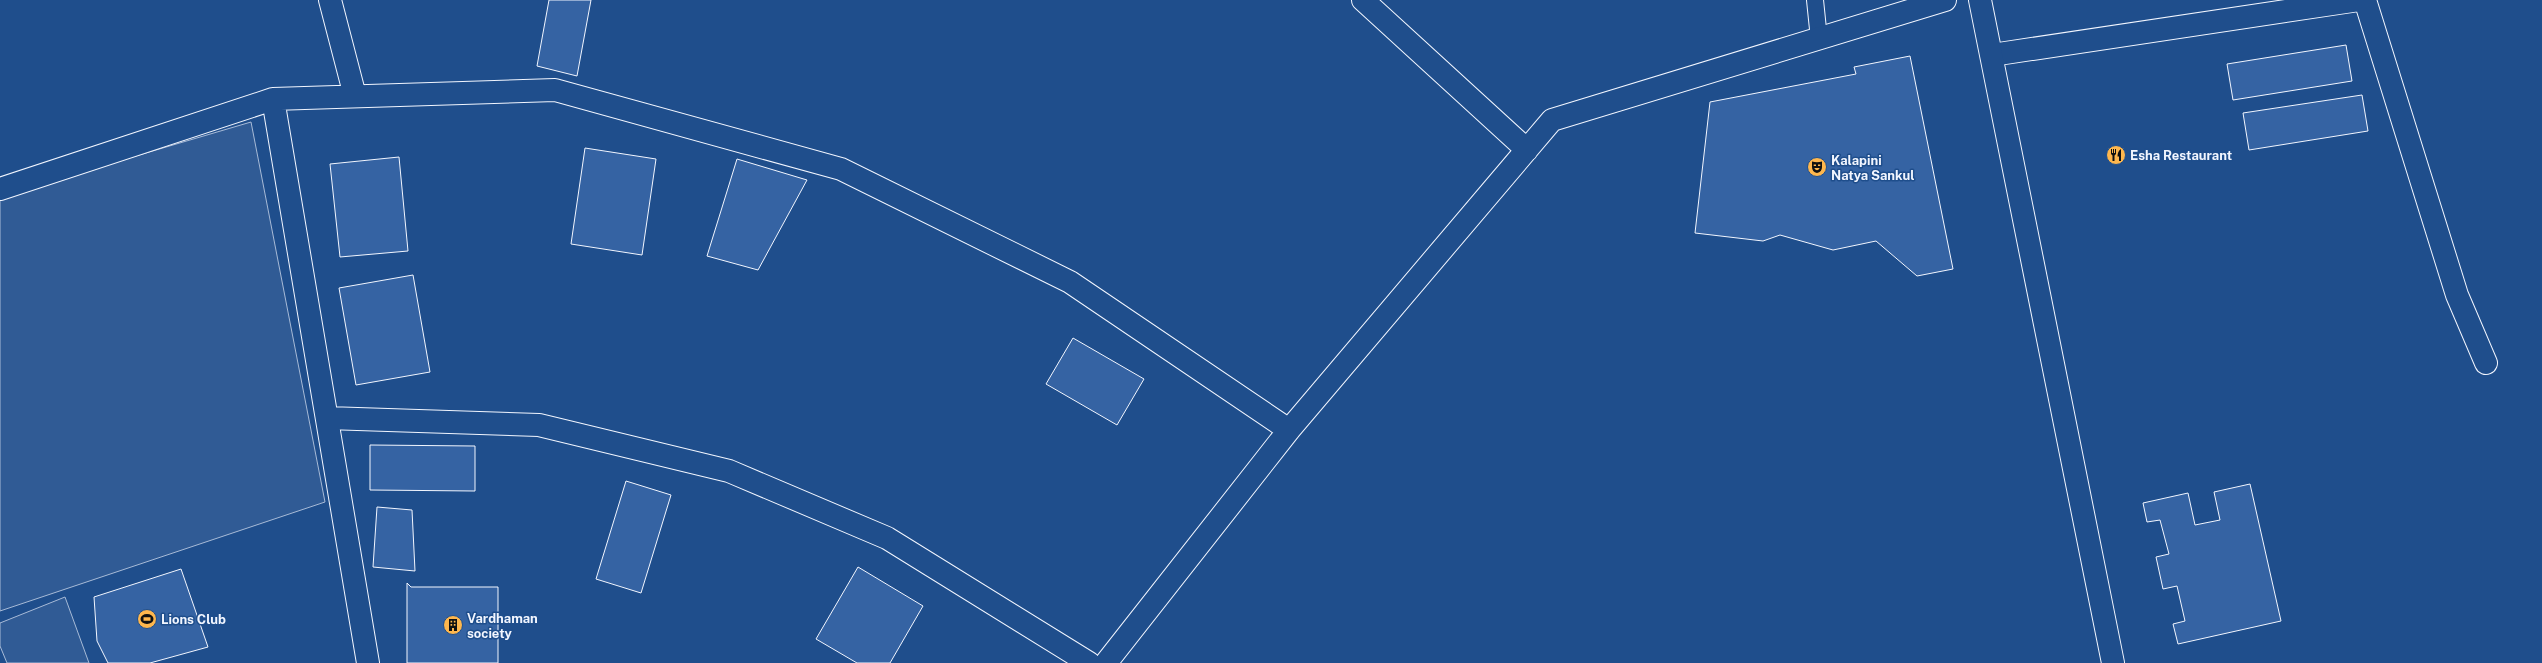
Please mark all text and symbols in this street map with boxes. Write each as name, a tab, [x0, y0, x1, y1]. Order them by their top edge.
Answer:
restaurant icon: Esha Restaurant	[2105, 144, 2127, 166]
place label: Esha Restaurant	[2130, 148, 2232, 163]
place label: Kalapini Natya Sankul	[1831, 153, 1915, 183]
theatre icon: Kalapini Natya Sankul	[1806, 156, 1828, 178]
sports icon: Lions Club	[136, 608, 158, 630]
place label: Vardhaman society	[467, 611, 538, 641]
place label: Lions Club	[161, 612, 226, 627]
building icon: Vardhaman society	[442, 614, 464, 636]

